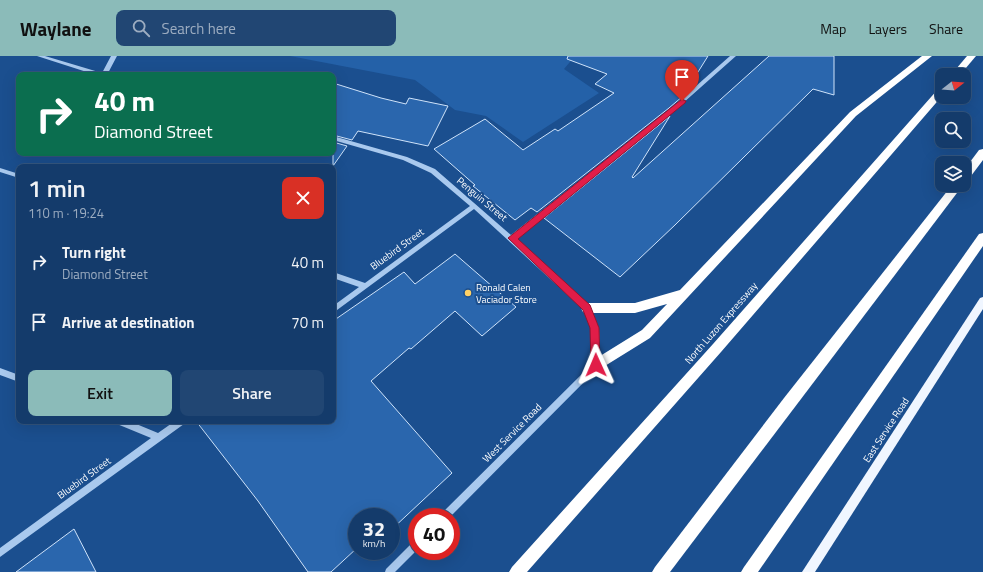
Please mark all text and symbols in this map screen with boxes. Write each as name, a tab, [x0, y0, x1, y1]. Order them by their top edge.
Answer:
search box	[116, 10, 396, 46]
text: Waylane	[20, 14, 92, 43]
icon: search	[130, 17, 152, 39]
text: Search here	[162, 17, 236, 40]
text: Map	[820, 18, 846, 39]
text: Layers	[868, 18, 907, 39]
text: Share	[929, 18, 963, 39]
pin	[665, 60, 699, 101]
icon: arrive	[671, 66, 693, 88]
north arrow	[935, 68, 971, 104]
map controls	[935, 68, 971, 192]
text: 40 m	[94, 79, 155, 122]
icon: right	[28, 88, 80, 140]
button: search	[935, 112, 971, 148]
text: Diamond Street	[94, 118, 213, 145]
button: layers	[935, 156, 971, 192]
text: 1 min	[28, 170, 86, 206]
street label: Penguin Street	[453, 173, 511, 225]
button: close	[282, 177, 324, 219]
text: 110 m · 19:24	[28, 203, 104, 223]
street label: Bluebird Street	[367, 224, 427, 274]
text: Turn right	[62, 241, 126, 264]
icon: right	[28, 251, 50, 273]
text: 40 m	[291, 251, 324, 274]
text: Diamond Street	[62, 264, 148, 284]
street label: North Luzon Expressway	[681, 279, 761, 367]
place label: Ronald Calen Vaciador Store	[476, 280, 537, 307]
marker: Ronald Calen Vaciador Store	[463, 288, 473, 298]
icon: arrive	[28, 311, 50, 333]
text: Arrive at destination	[62, 311, 195, 334]
text: 70 m	[291, 311, 324, 334]
position arrow	[575, 344, 617, 386]
button: Exit	[28, 370, 172, 416]
button: Share	[180, 370, 324, 416]
street label: East Service Road	[859, 394, 913, 466]
street label: West Service Road	[479, 400, 545, 466]
street label: Bluebird Street	[54, 453, 114, 503]
speed limit sign: 40	[408, 508, 460, 560]
text: 32	[363, 513, 385, 544]
text: km/h	[363, 536, 385, 551]

